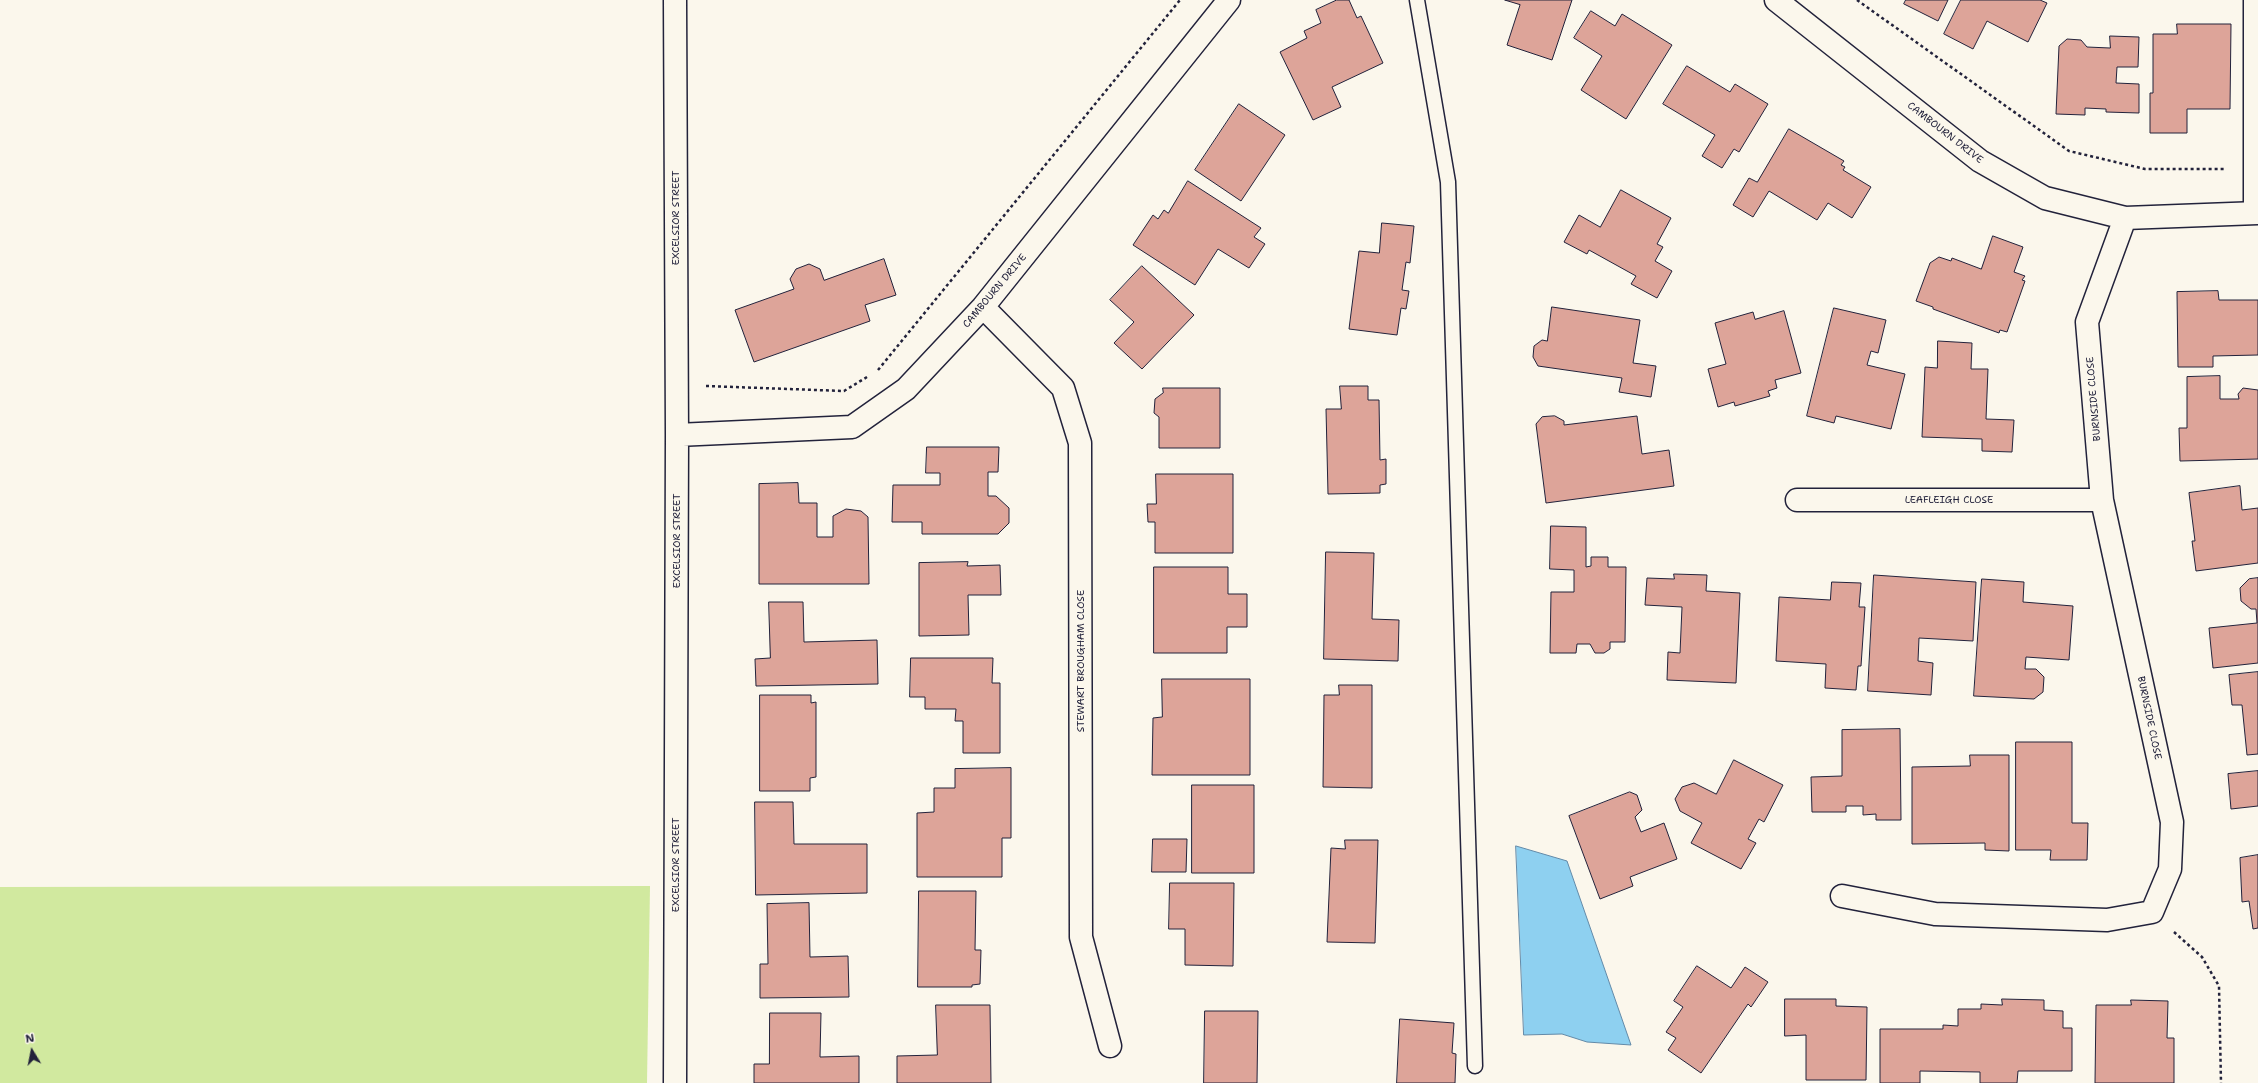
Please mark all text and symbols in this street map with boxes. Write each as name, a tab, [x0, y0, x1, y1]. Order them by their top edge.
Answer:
street label: CAMBOURN DRIVE	[1905, 100, 1985, 166]
street label: EXCELSIOR STREET	[670, 171, 682, 265]
street label: CAMBOURN DRIVE	[961, 252, 1029, 330]
street label: BURNSIDE CLOSE	[2084, 356, 2104, 442]
street label: EXCELSIOR STREET	[671, 494, 683, 588]
street label: LEAFLEIGH CLOSE	[1905, 494, 1993, 506]
street label: STEWART BROUGHAM CLOSE	[1075, 590, 1087, 732]
street label: BURNSIDE CLOSE	[2134, 675, 2164, 761]
street label: EXCELSIOR STREET	[670, 818, 682, 912]
north arrow	[12, 1031, 52, 1071]
text: N	[24, 1031, 35, 1047]

